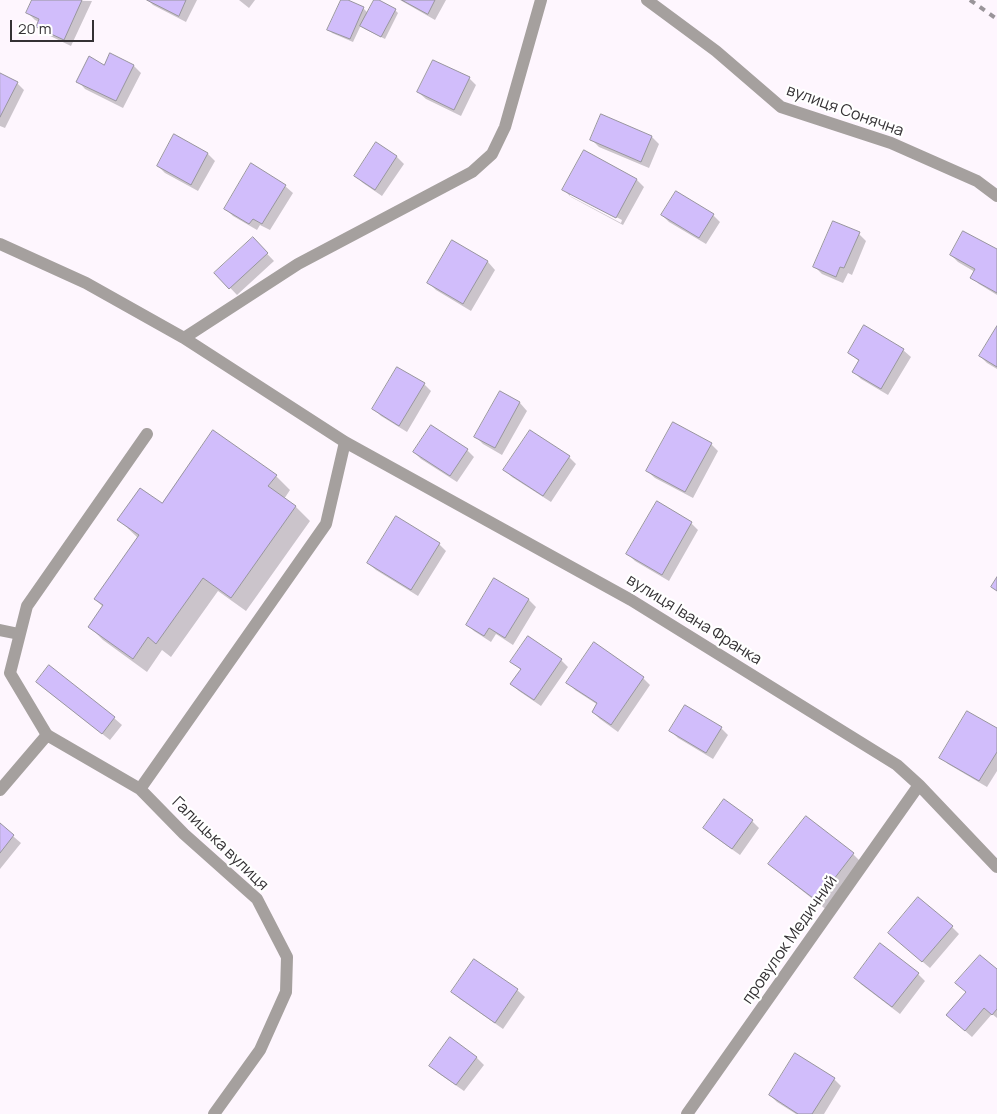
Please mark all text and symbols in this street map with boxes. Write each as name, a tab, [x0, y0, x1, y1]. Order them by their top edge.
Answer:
scale bar	[12, 10, 96, 42]
text: 20 m	[18, 18, 51, 39]
street label: вулиця Сонячна	[784, 81, 906, 141]
street label: вулиця Івана Франка	[623, 571, 765, 669]
street label: Галицька вулиця	[168, 793, 272, 895]
street label: провулок Медичний	[738, 872, 842, 1008]

